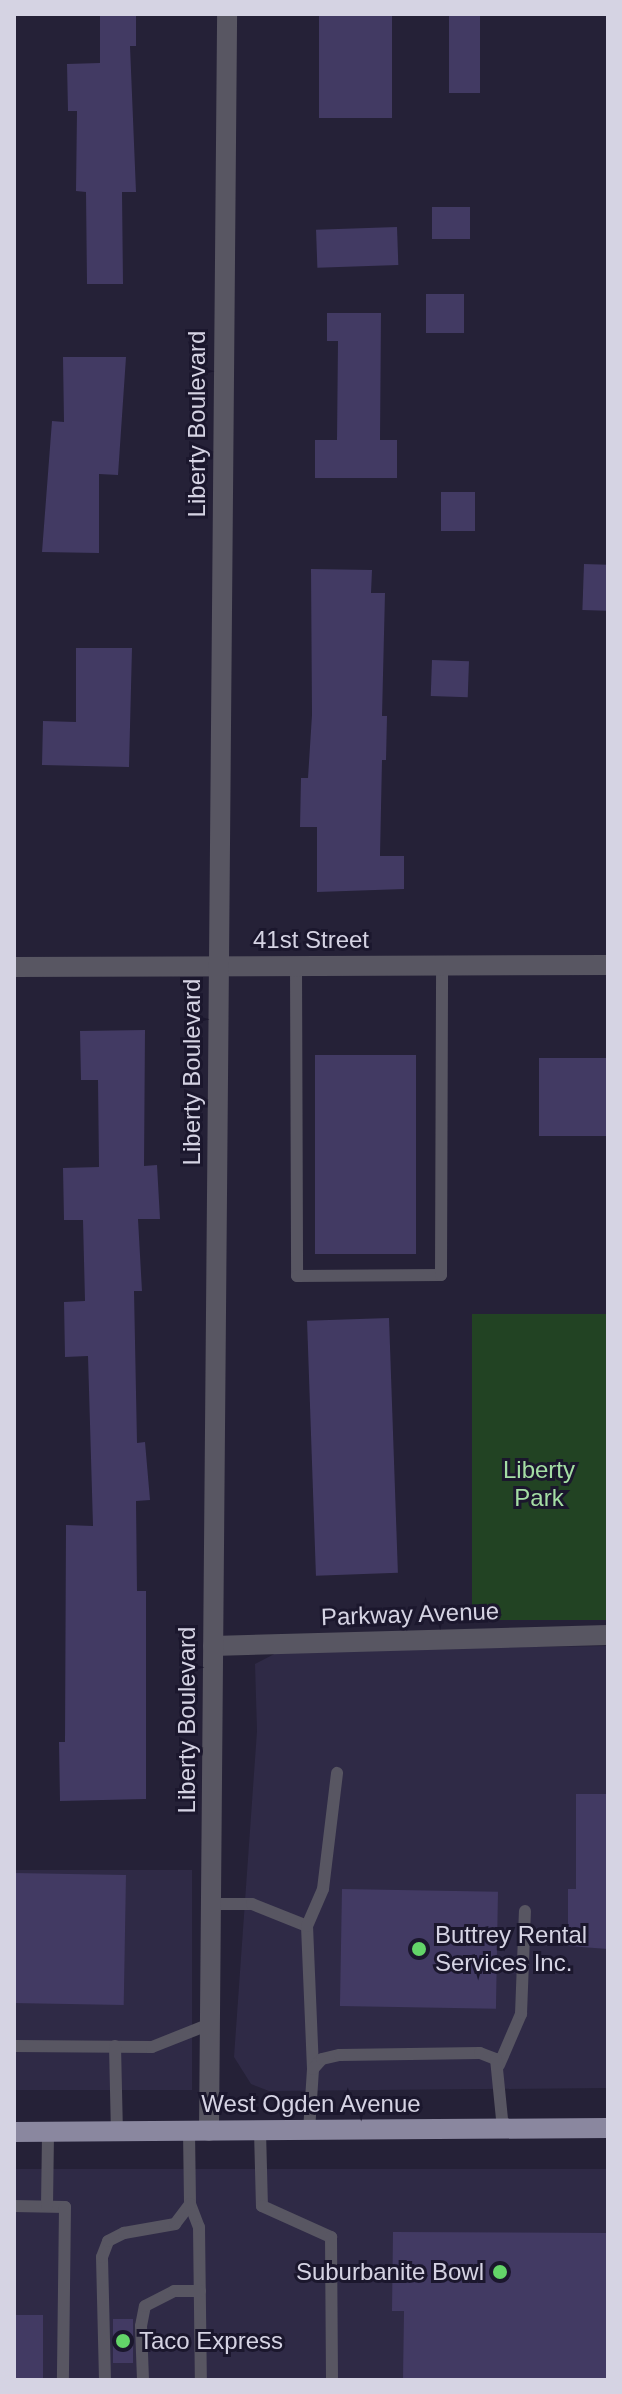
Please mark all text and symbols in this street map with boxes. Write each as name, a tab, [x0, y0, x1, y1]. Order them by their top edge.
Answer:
street label: Liberty Boulevard	[183, 331, 211, 517]
street label: 41st Street	[253, 926, 369, 954]
street label: Liberty Boulevard	[178, 979, 206, 1165]
park label: Liberty Park	[503, 1456, 575, 1512]
street label: Parkway Avenue	[320, 1596, 500, 1632]
street label: Liberty Boulevard	[173, 1627, 201, 1813]
place label: Buttrey Rental Services Inc.	[435, 1921, 587, 1977]
marker: Buttrey Rental Services Inc.	[410, 1940, 428, 1958]
street label: West Ogden Avenue	[201, 2090, 421, 2118]
place label: Suburbanite Bowl	[296, 2258, 484, 2286]
marker: Suburbanite Bowl	[491, 2263, 509, 2281]
place label: Taco Express	[139, 2327, 283, 2355]
marker: Taco Express	[114, 2332, 132, 2350]

